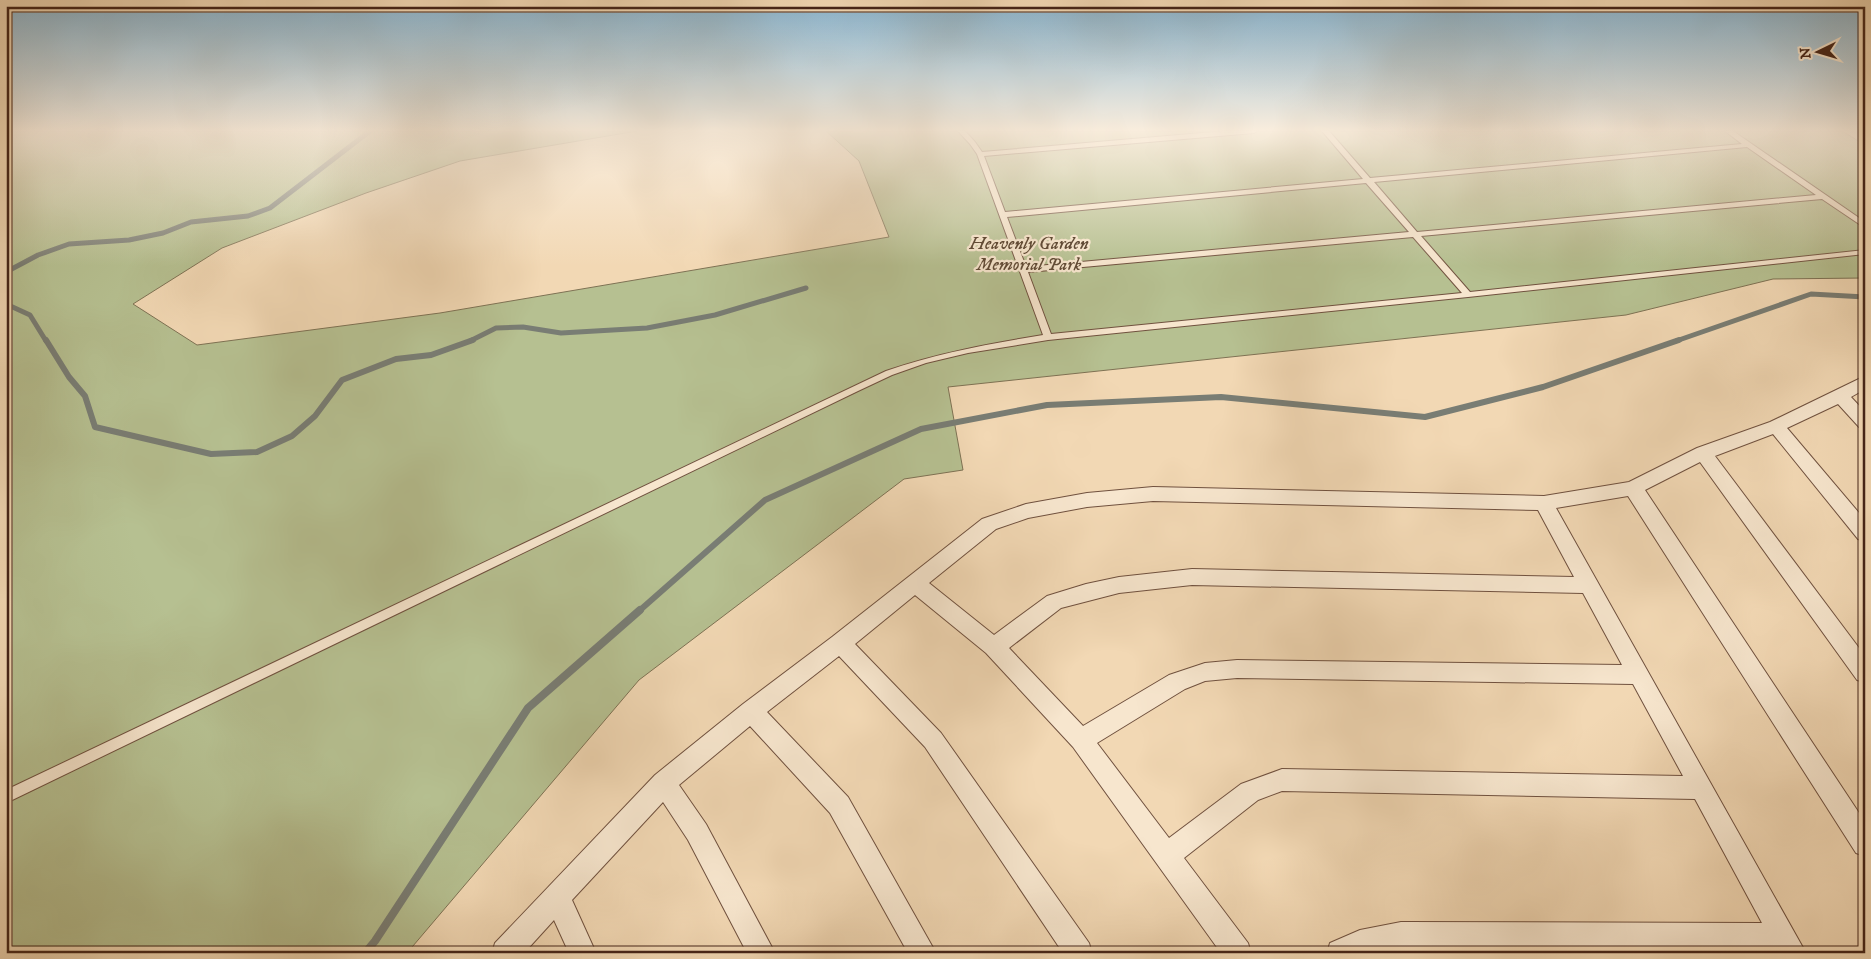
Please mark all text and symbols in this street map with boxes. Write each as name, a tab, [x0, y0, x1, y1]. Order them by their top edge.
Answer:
north arrow	[1794, 28, 1844, 78]
text: N	[1797, 46, 1816, 60]
park label: Heavenly Garden Memorial Park	[968, 233, 1089, 276]

